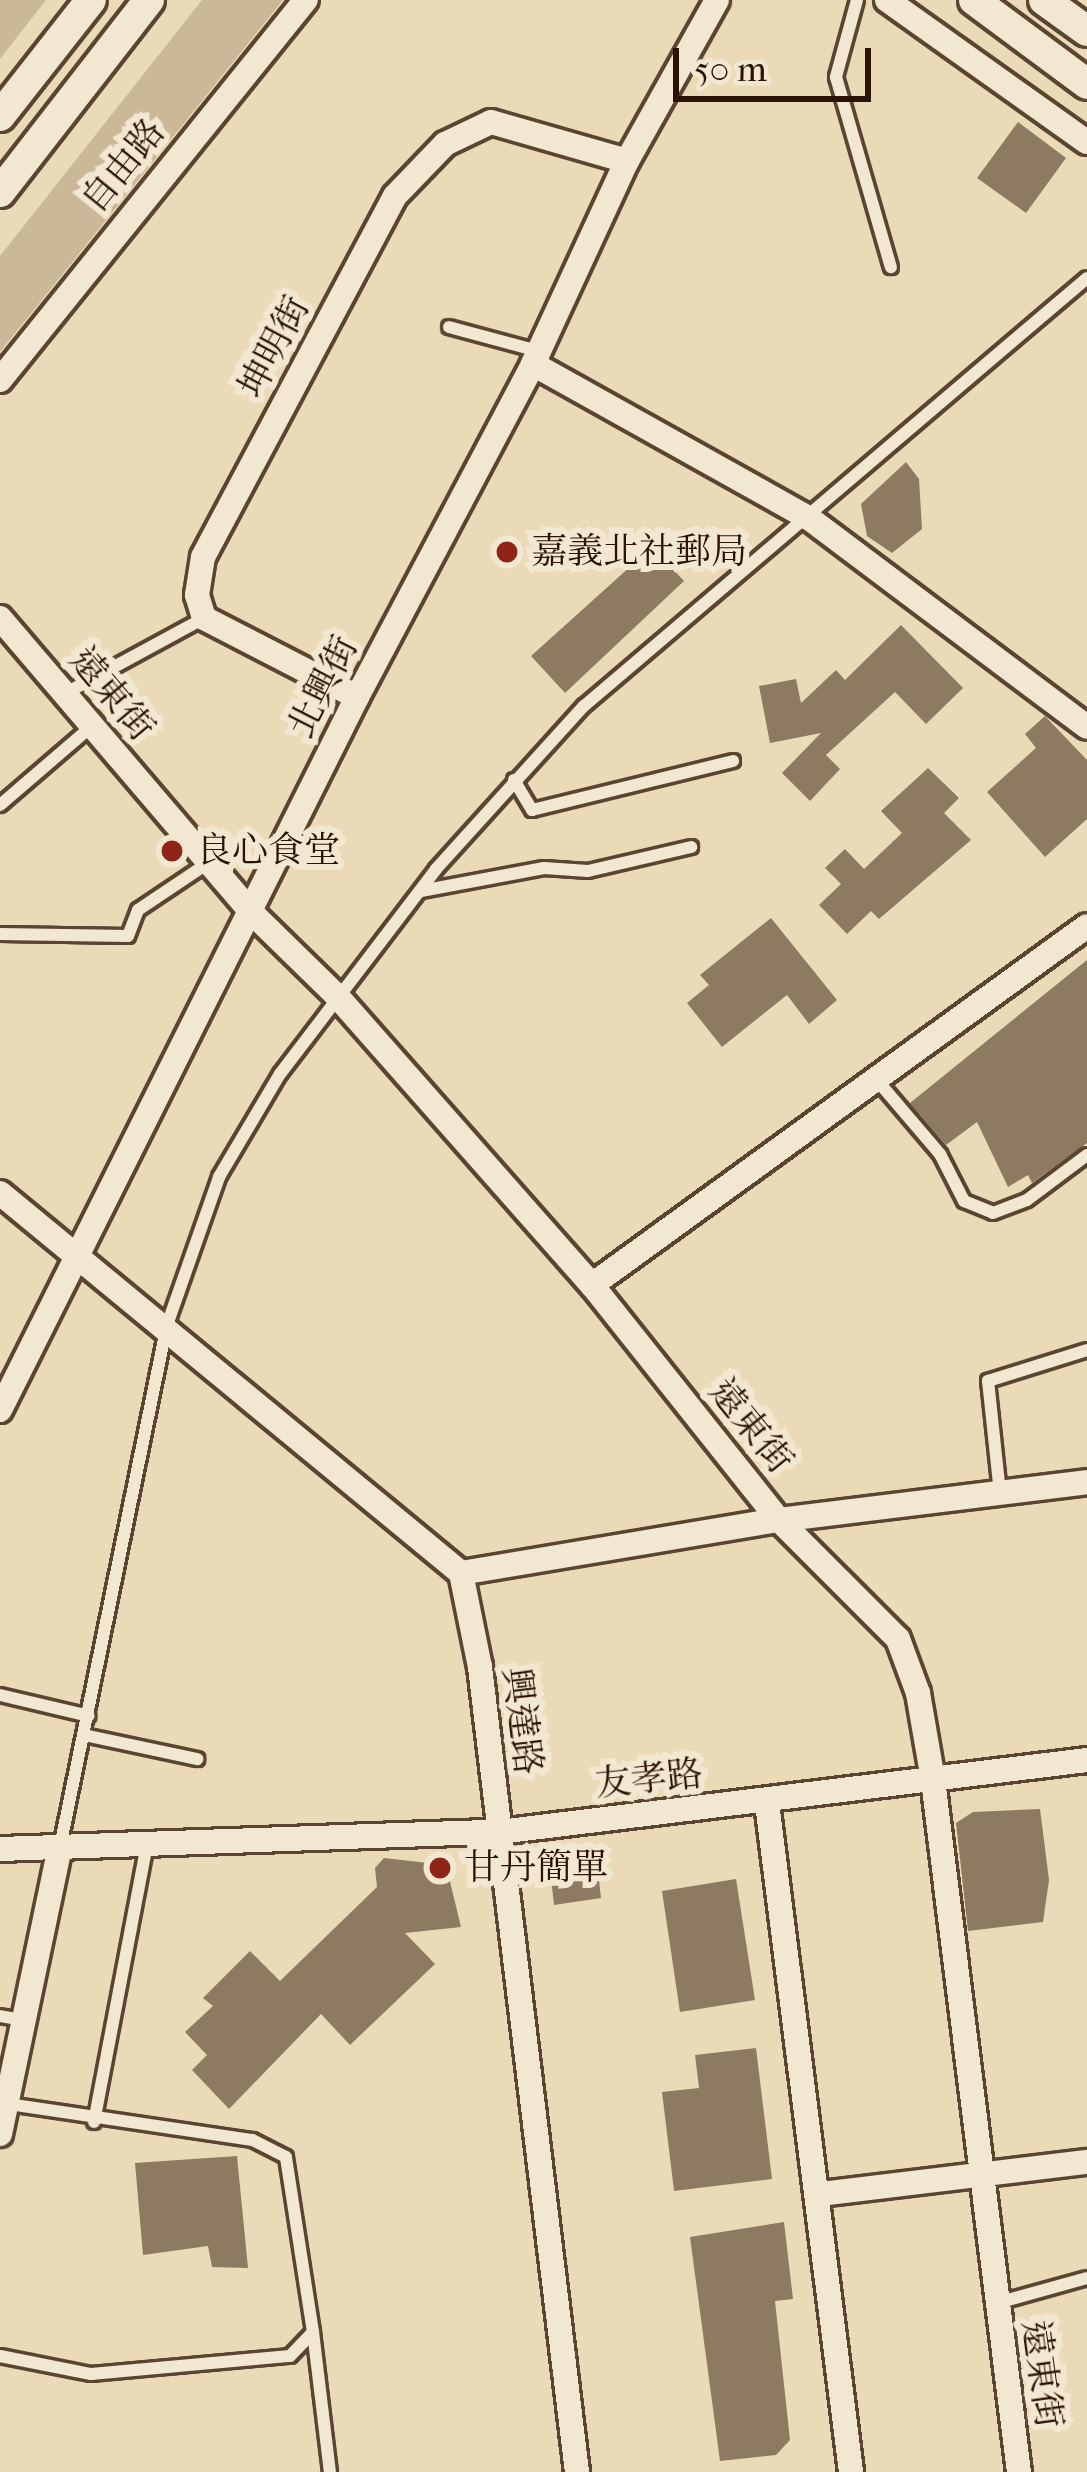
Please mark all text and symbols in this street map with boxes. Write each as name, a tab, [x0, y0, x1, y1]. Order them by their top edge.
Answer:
scale bar	[679, 24, 877, 98]
text: 50 m	[694, 48, 767, 90]
street label: 自由路	[72, 110, 174, 222]
street label: 坤明街	[230, 289, 318, 405]
place label: 嘉義北社郵局	[531, 530, 747, 574]
marker: 嘉義北社郵局	[494, 539, 520, 565]
street label: 北興街	[279, 629, 367, 745]
street label: 遠東街	[61, 639, 163, 749]
place label: 良心食堂	[196, 829, 340, 873]
marker: 良心食堂	[159, 838, 185, 864]
street label: 遠東街	[700, 1370, 802, 1482]
street label: 興達路	[494, 1665, 550, 1777]
street label: 友孝路	[593, 1752, 705, 1806]
place label: 甘丹簡單	[464, 1846, 608, 1890]
marker: 甘丹簡單	[427, 1855, 453, 1881]
street label: 遠東街	[1013, 2318, 1071, 2430]

